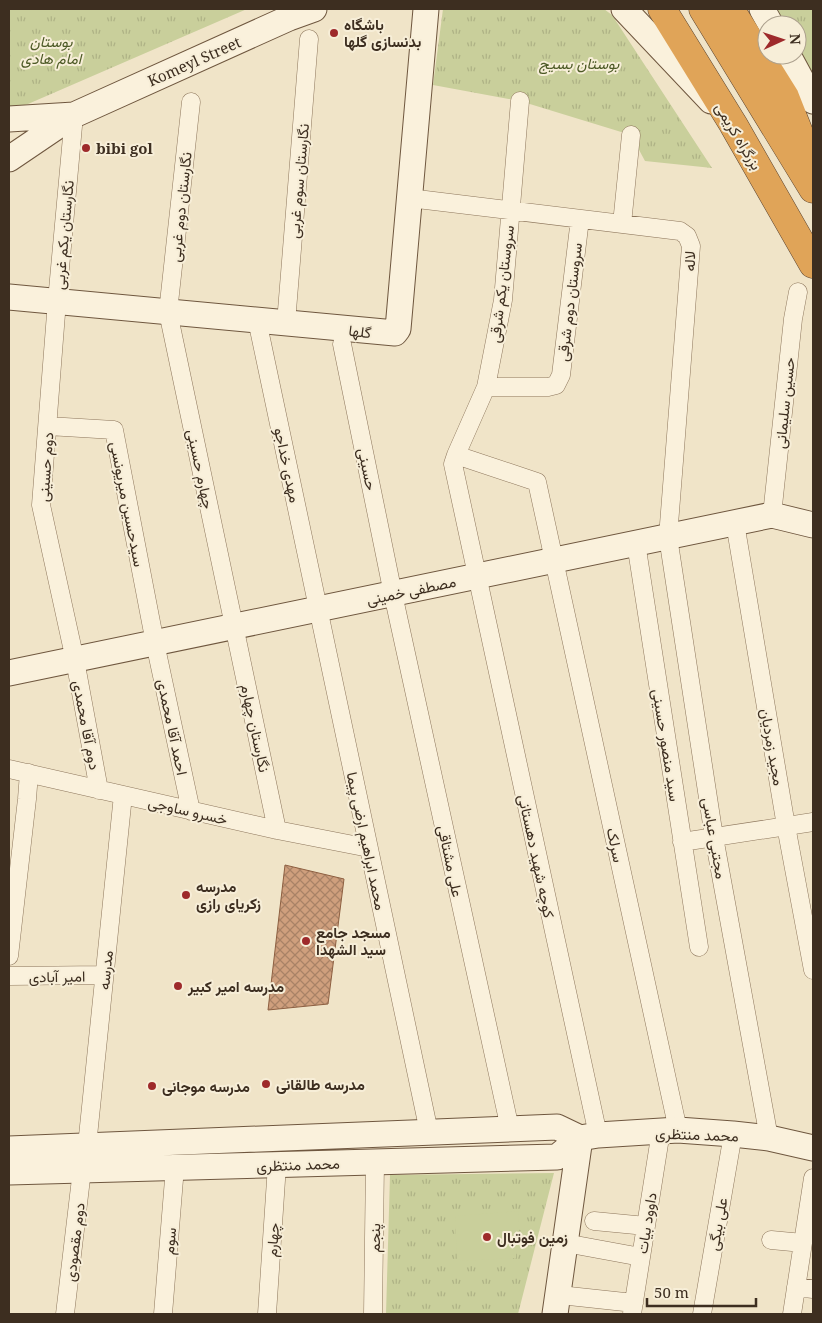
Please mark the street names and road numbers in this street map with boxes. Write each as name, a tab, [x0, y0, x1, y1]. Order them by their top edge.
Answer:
street label: Komeyl Street	[144, 32, 244, 90]
street label: بزرگراه کریمی	[710, 99, 767, 174]
street label: نگارستان سوم غربی	[283, 123, 314, 239]
street label: نگارستان دوم غربی	[164, 151, 197, 263]
street label: نگارستان یکم غربی	[48, 179, 79, 291]
street label: سروستان یکم شرقی	[484, 224, 519, 344]
street label: سروستان دوم شرقی	[552, 241, 587, 363]
street label: لاله	[679, 250, 699, 272]
street label: گلها	[347, 320, 373, 342]
street label: حسین سلیمانی	[769, 356, 800, 450]
street label: مهدی خداجو	[269, 426, 306, 505]
street label: چهارم حسینی	[182, 427, 219, 511]
street label: دوم حسینی	[33, 432, 58, 502]
street label: سیدحسین میریونسی	[105, 440, 150, 569]
street label: حسینی	[353, 446, 382, 492]
street label: مصطفی خمینی	[364, 571, 458, 610]
street label: احمد آقا محمدی	[152, 677, 193, 777]
street label: دوم آقا محمدی	[68, 679, 105, 772]
street label: نگارستان چهارم	[236, 682, 275, 774]
street label: سید منصور حسینی	[647, 687, 686, 803]
street label: مجید زمردیان	[756, 707, 790, 787]
street label: محمد ابراهیم ارضی پیما	[342, 770, 391, 912]
street label: خسرو ساوجی	[146, 791, 230, 830]
street label: کوچه شهید دهستانی	[513, 792, 560, 920]
street label: مجتبی عباسی	[697, 796, 732, 880]
street label: علی مشتاقی	[433, 823, 468, 899]
street label: سرلک	[603, 826, 629, 864]
street label: مدرسه	[93, 949, 117, 991]
street label: امیر آبادی	[28, 966, 86, 987]
street label: محمد منتظری	[655, 1123, 739, 1146]
street label: محمد منتظری	[256, 1153, 340, 1176]
street label: داوود بیات	[631, 1191, 661, 1255]
street label: علی بیگی	[703, 1196, 733, 1252]
street label: دوم مقصودی	[59, 1201, 90, 1283]
street label: چهارم	[261, 1222, 284, 1258]
street label: پنجم	[364, 1223, 385, 1253]
street label: سوم	[158, 1226, 181, 1256]

